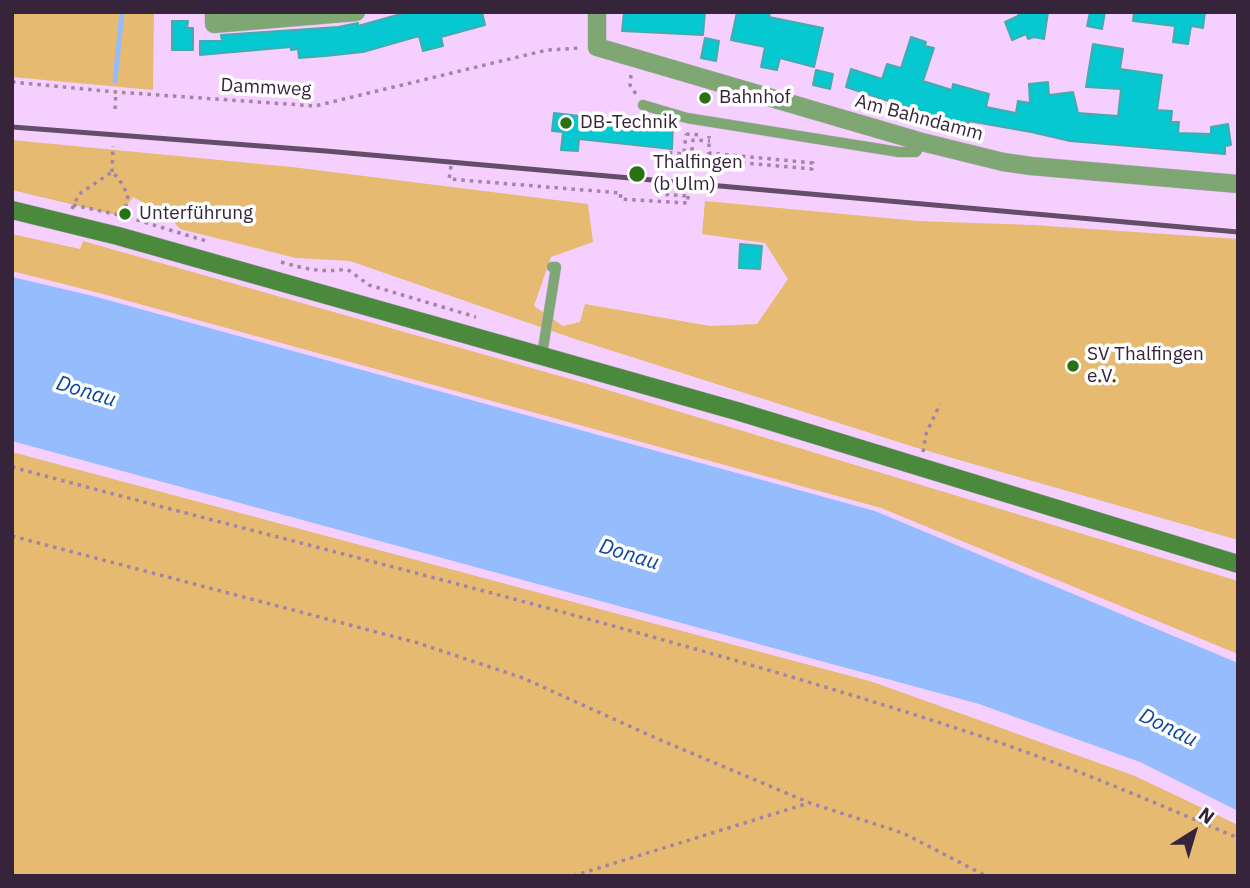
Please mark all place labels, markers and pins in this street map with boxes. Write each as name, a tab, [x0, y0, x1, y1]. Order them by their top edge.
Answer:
place label: Bahnhof	[719, 87, 791, 109]
marker: Bahnhof	[697, 90, 713, 106]
place label: DB-Technik	[580, 112, 678, 134]
marker: DB-Technik	[558, 115, 574, 131]
place label: Thalfingen (b Ulm)	[653, 152, 743, 196]
marker: Thalfingen (b Ulm)	[627, 164, 647, 184]
place label: Unterführung	[139, 203, 253, 225]
marker: Unterführung	[117, 206, 133, 222]
place label: SV Thalfingen e.V.	[1087, 344, 1204, 388]
marker: SV Thalfingen e.V.	[1065, 358, 1081, 374]

